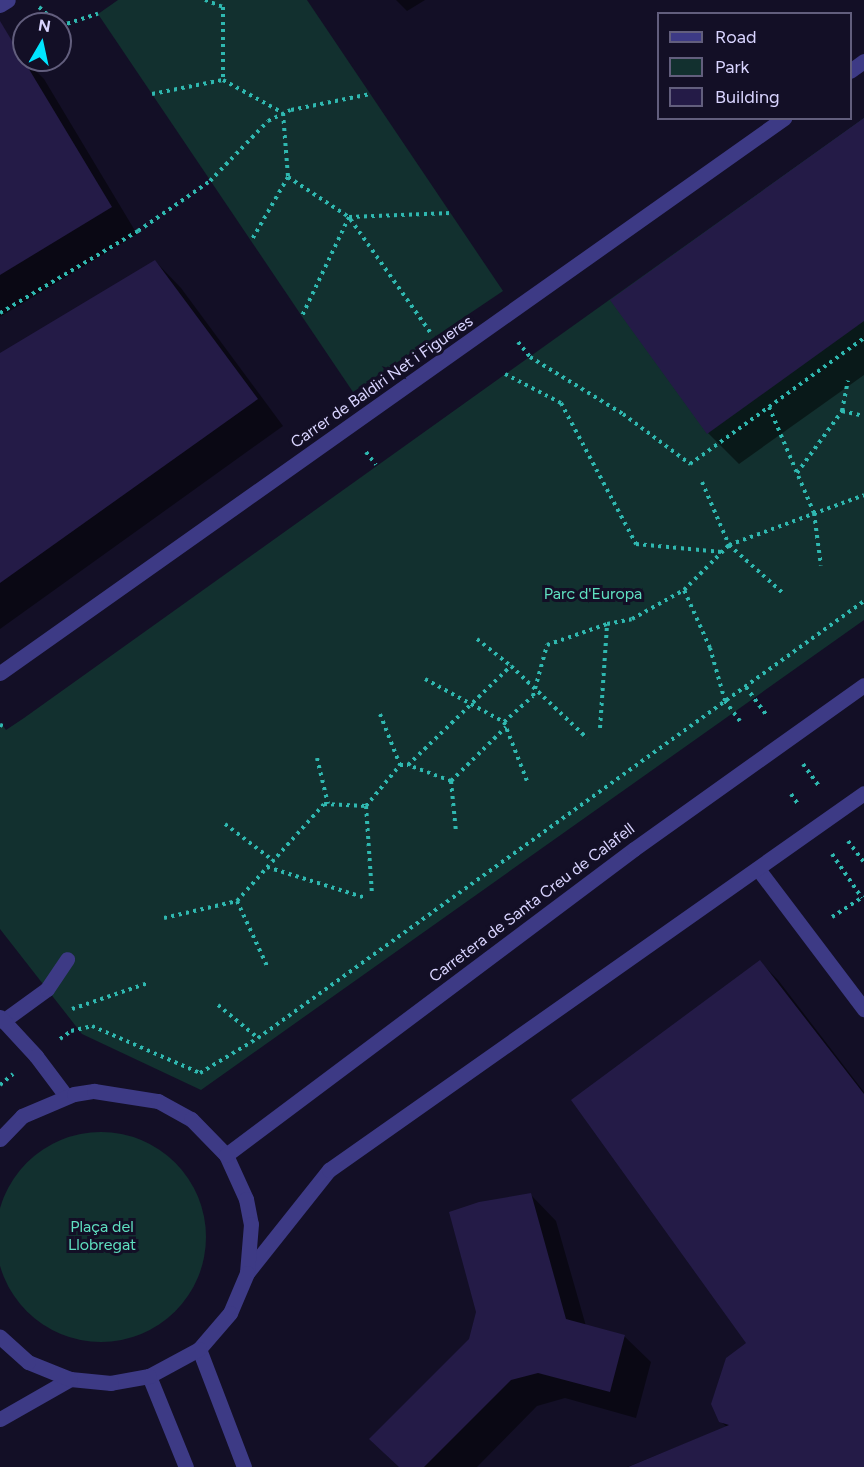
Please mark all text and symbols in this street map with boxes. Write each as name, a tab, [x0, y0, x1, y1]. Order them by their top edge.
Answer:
north arrow	[12, 12, 72, 72]
legend	[657, 12, 852, 120]
text: N	[37, 15, 52, 36]
text: Road	[715, 26, 756, 48]
text: Park	[715, 56, 749, 78]
text: Building	[715, 86, 780, 108]
street label: Carrer de Baldiri Net i Figueres	[287, 312, 477, 452]
park label: Parc d'Europa	[544, 584, 642, 604]
street label: Carretera de Santa Creu de Calafell	[426, 819, 638, 987]
park label: Plaça del Llobregat	[68, 1217, 136, 1255]

